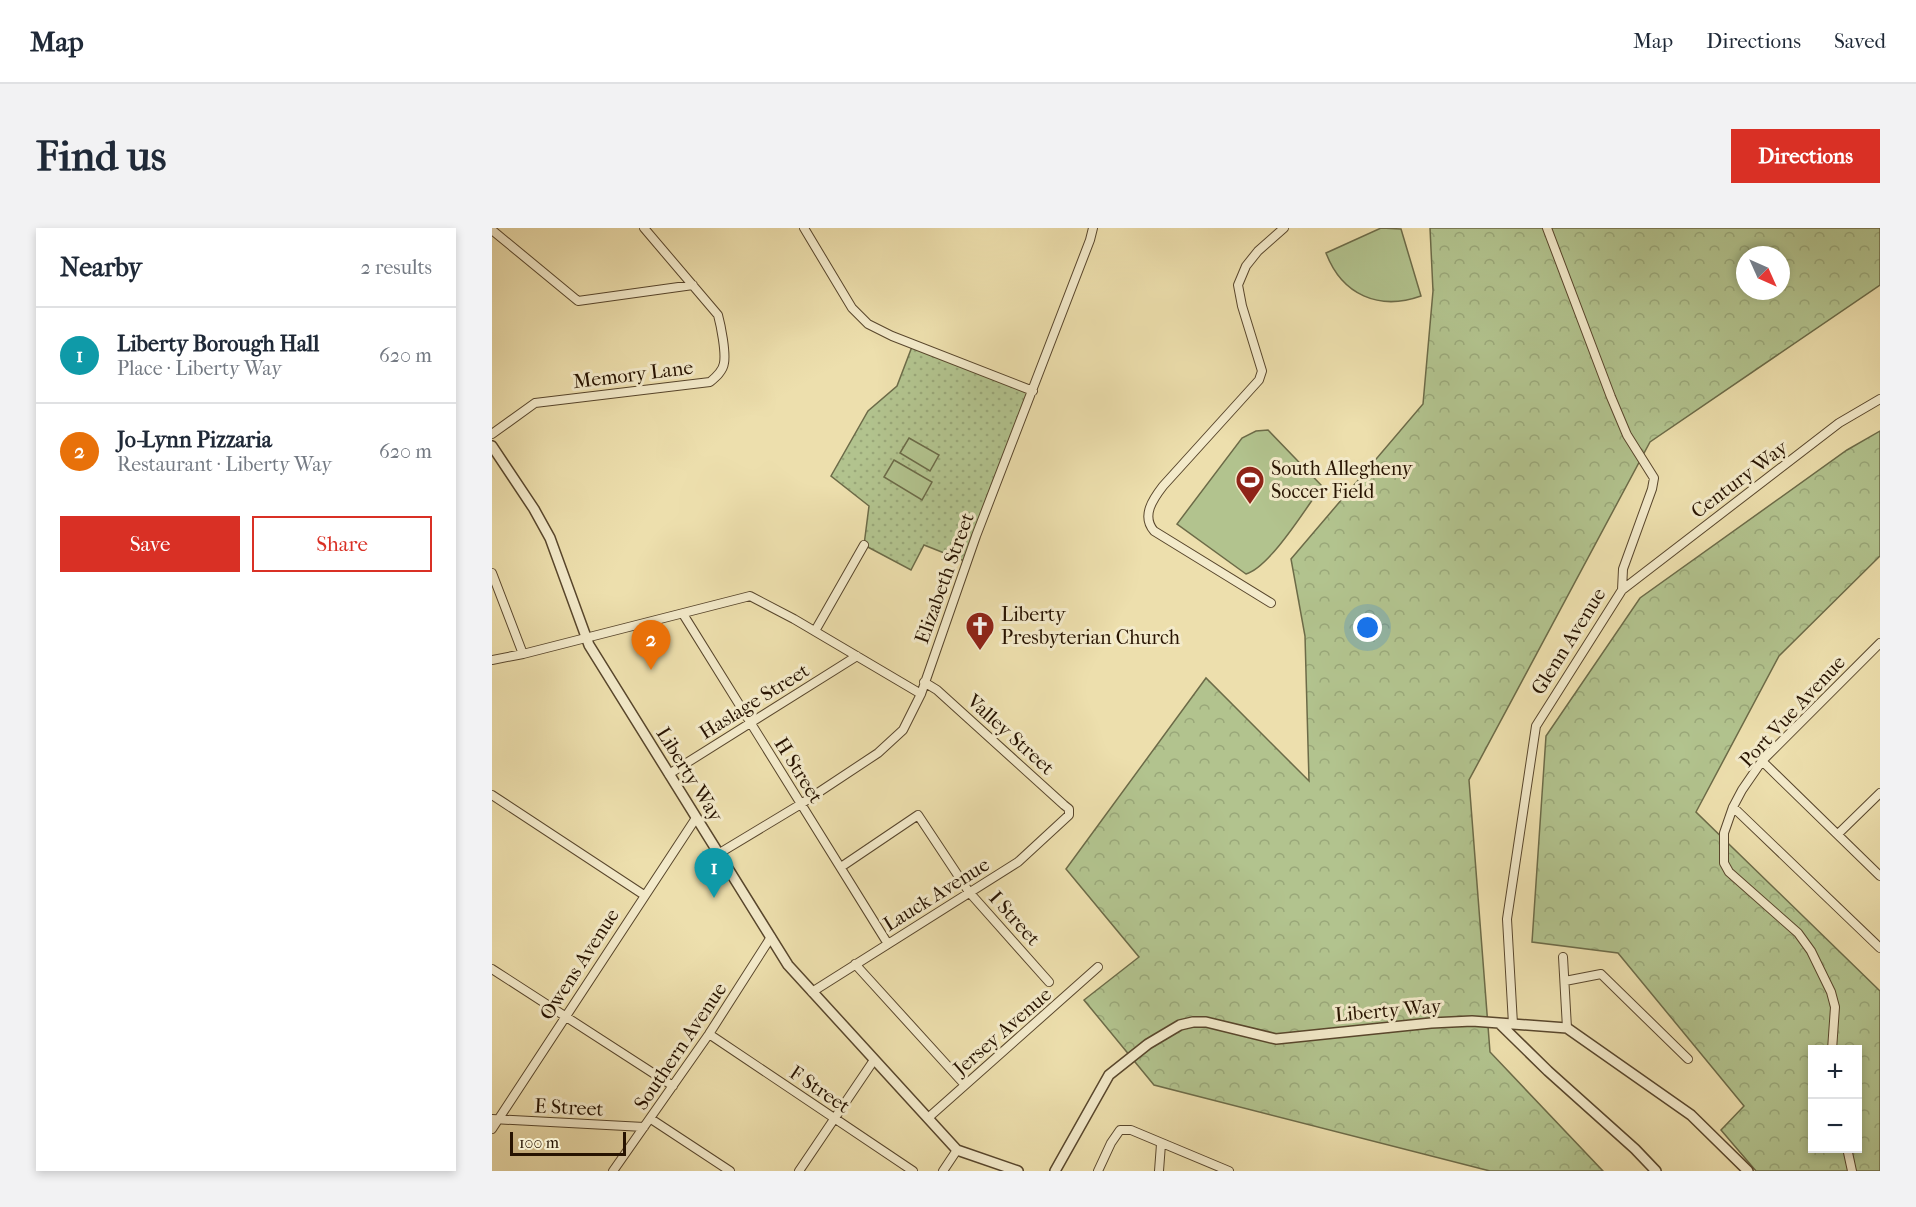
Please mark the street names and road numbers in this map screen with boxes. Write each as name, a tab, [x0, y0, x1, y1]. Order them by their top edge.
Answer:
street label: Memory Lane	[572, 356, 694, 393]
street label: Century Way	[1687, 435, 1793, 523]
street label: Elizabeth Street	[910, 510, 979, 647]
street label: Glenn Avenue	[1526, 584, 1610, 699]
street label: Port Vue Avenue	[1735, 651, 1850, 772]
street label: Haslage Street	[695, 659, 813, 744]
street label: Valley Street	[962, 689, 1059, 779]
street label: Liberty Way	[652, 723, 728, 827]
street label: H Street	[770, 733, 828, 807]
street label: Lauck Avenue	[879, 853, 994, 936]
street label: I Street	[984, 887, 1045, 950]
street label: Owens Avenue	[535, 904, 624, 1024]
street label: Southern Avenue	[629, 978, 732, 1114]
street label: Jersey Avenue	[947, 983, 1056, 1081]
street label: Liberty Way	[1334, 994, 1444, 1027]
street label: F Street	[785, 1061, 854, 1118]
street label: E Street	[534, 1094, 604, 1121]

